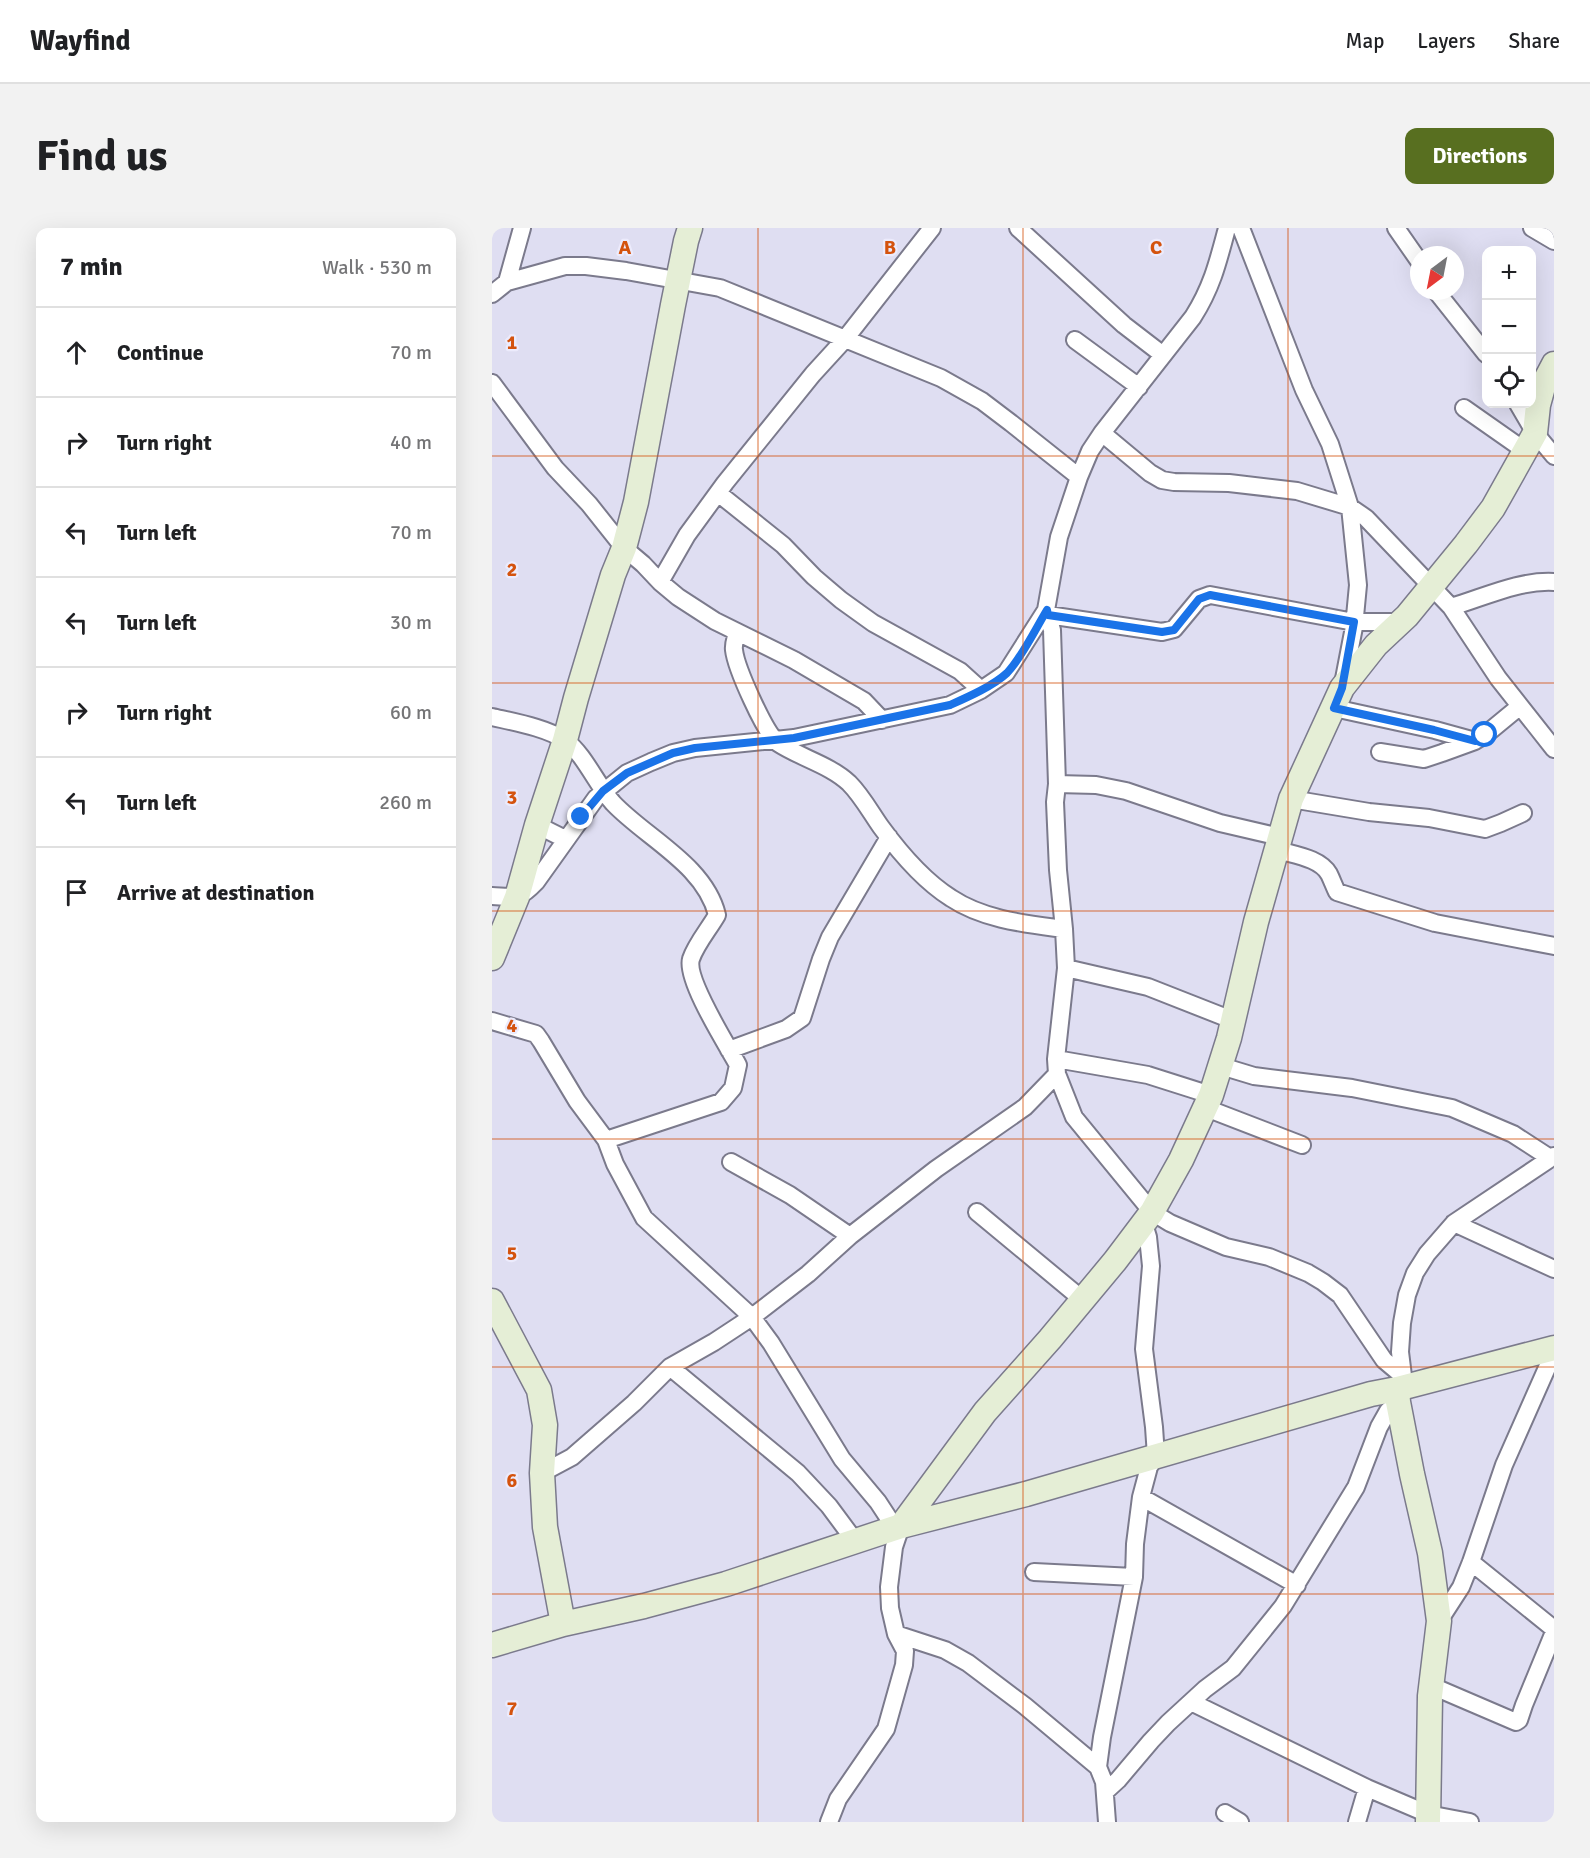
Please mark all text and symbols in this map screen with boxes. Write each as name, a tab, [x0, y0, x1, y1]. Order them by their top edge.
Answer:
text: Wayfind	[30, 24, 131, 58]
text: Map	[1346, 28, 1384, 54]
text: Layers	[1417, 28, 1475, 54]
text: Share	[1508, 28, 1560, 54]
button: Directions	[1405, 128, 1554, 184]
text: Find us	[36, 131, 167, 182]
text: A	[619, 235, 632, 260]
text: B	[884, 235, 896, 260]
text: C	[1150, 235, 1162, 260]
north arrow	[1410, 246, 1464, 300]
map controls	[1482, 246, 1536, 408]
button: +	[1482, 246, 1536, 300]
text: 7 min	[60, 251, 123, 283]
text: Walk · 530 m	[322, 255, 432, 280]
button: −	[1482, 300, 1536, 354]
text: 1	[507, 330, 518, 355]
icon: ahead	[60, 336, 93, 369]
text: Continue	[117, 339, 204, 366]
text: 70 m	[390, 340, 432, 365]
button: locate	[1482, 354, 1536, 408]
icon: right	[60, 426, 93, 459]
text: Turn right	[117, 429, 212, 456]
text: 40 m	[390, 430, 432, 455]
icon: left	[60, 516, 93, 549]
text: Turn left	[117, 519, 197, 546]
text: 70 m	[390, 520, 432, 545]
text: 2	[507, 557, 517, 582]
icon: left	[60, 606, 93, 639]
text: Turn left	[117, 609, 197, 636]
text: 30 m	[390, 610, 432, 635]
icon: right	[60, 696, 93, 729]
text: Turn right	[117, 699, 212, 726]
text: 60 m	[390, 700, 432, 725]
route start	[1471, 721, 1497, 747]
text: 3	[507, 785, 517, 810]
icon: left	[60, 786, 93, 819]
text: Turn left	[117, 789, 197, 816]
text: 260 m	[379, 790, 432, 815]
route end	[567, 803, 593, 829]
icon: arrive	[60, 876, 93, 909]
text: Arrive at destination	[117, 879, 314, 906]
text: 4	[507, 1013, 518, 1038]
text: 5	[507, 1241, 517, 1266]
text: 6	[507, 1468, 518, 1493]
text: 7	[507, 1696, 518, 1721]

